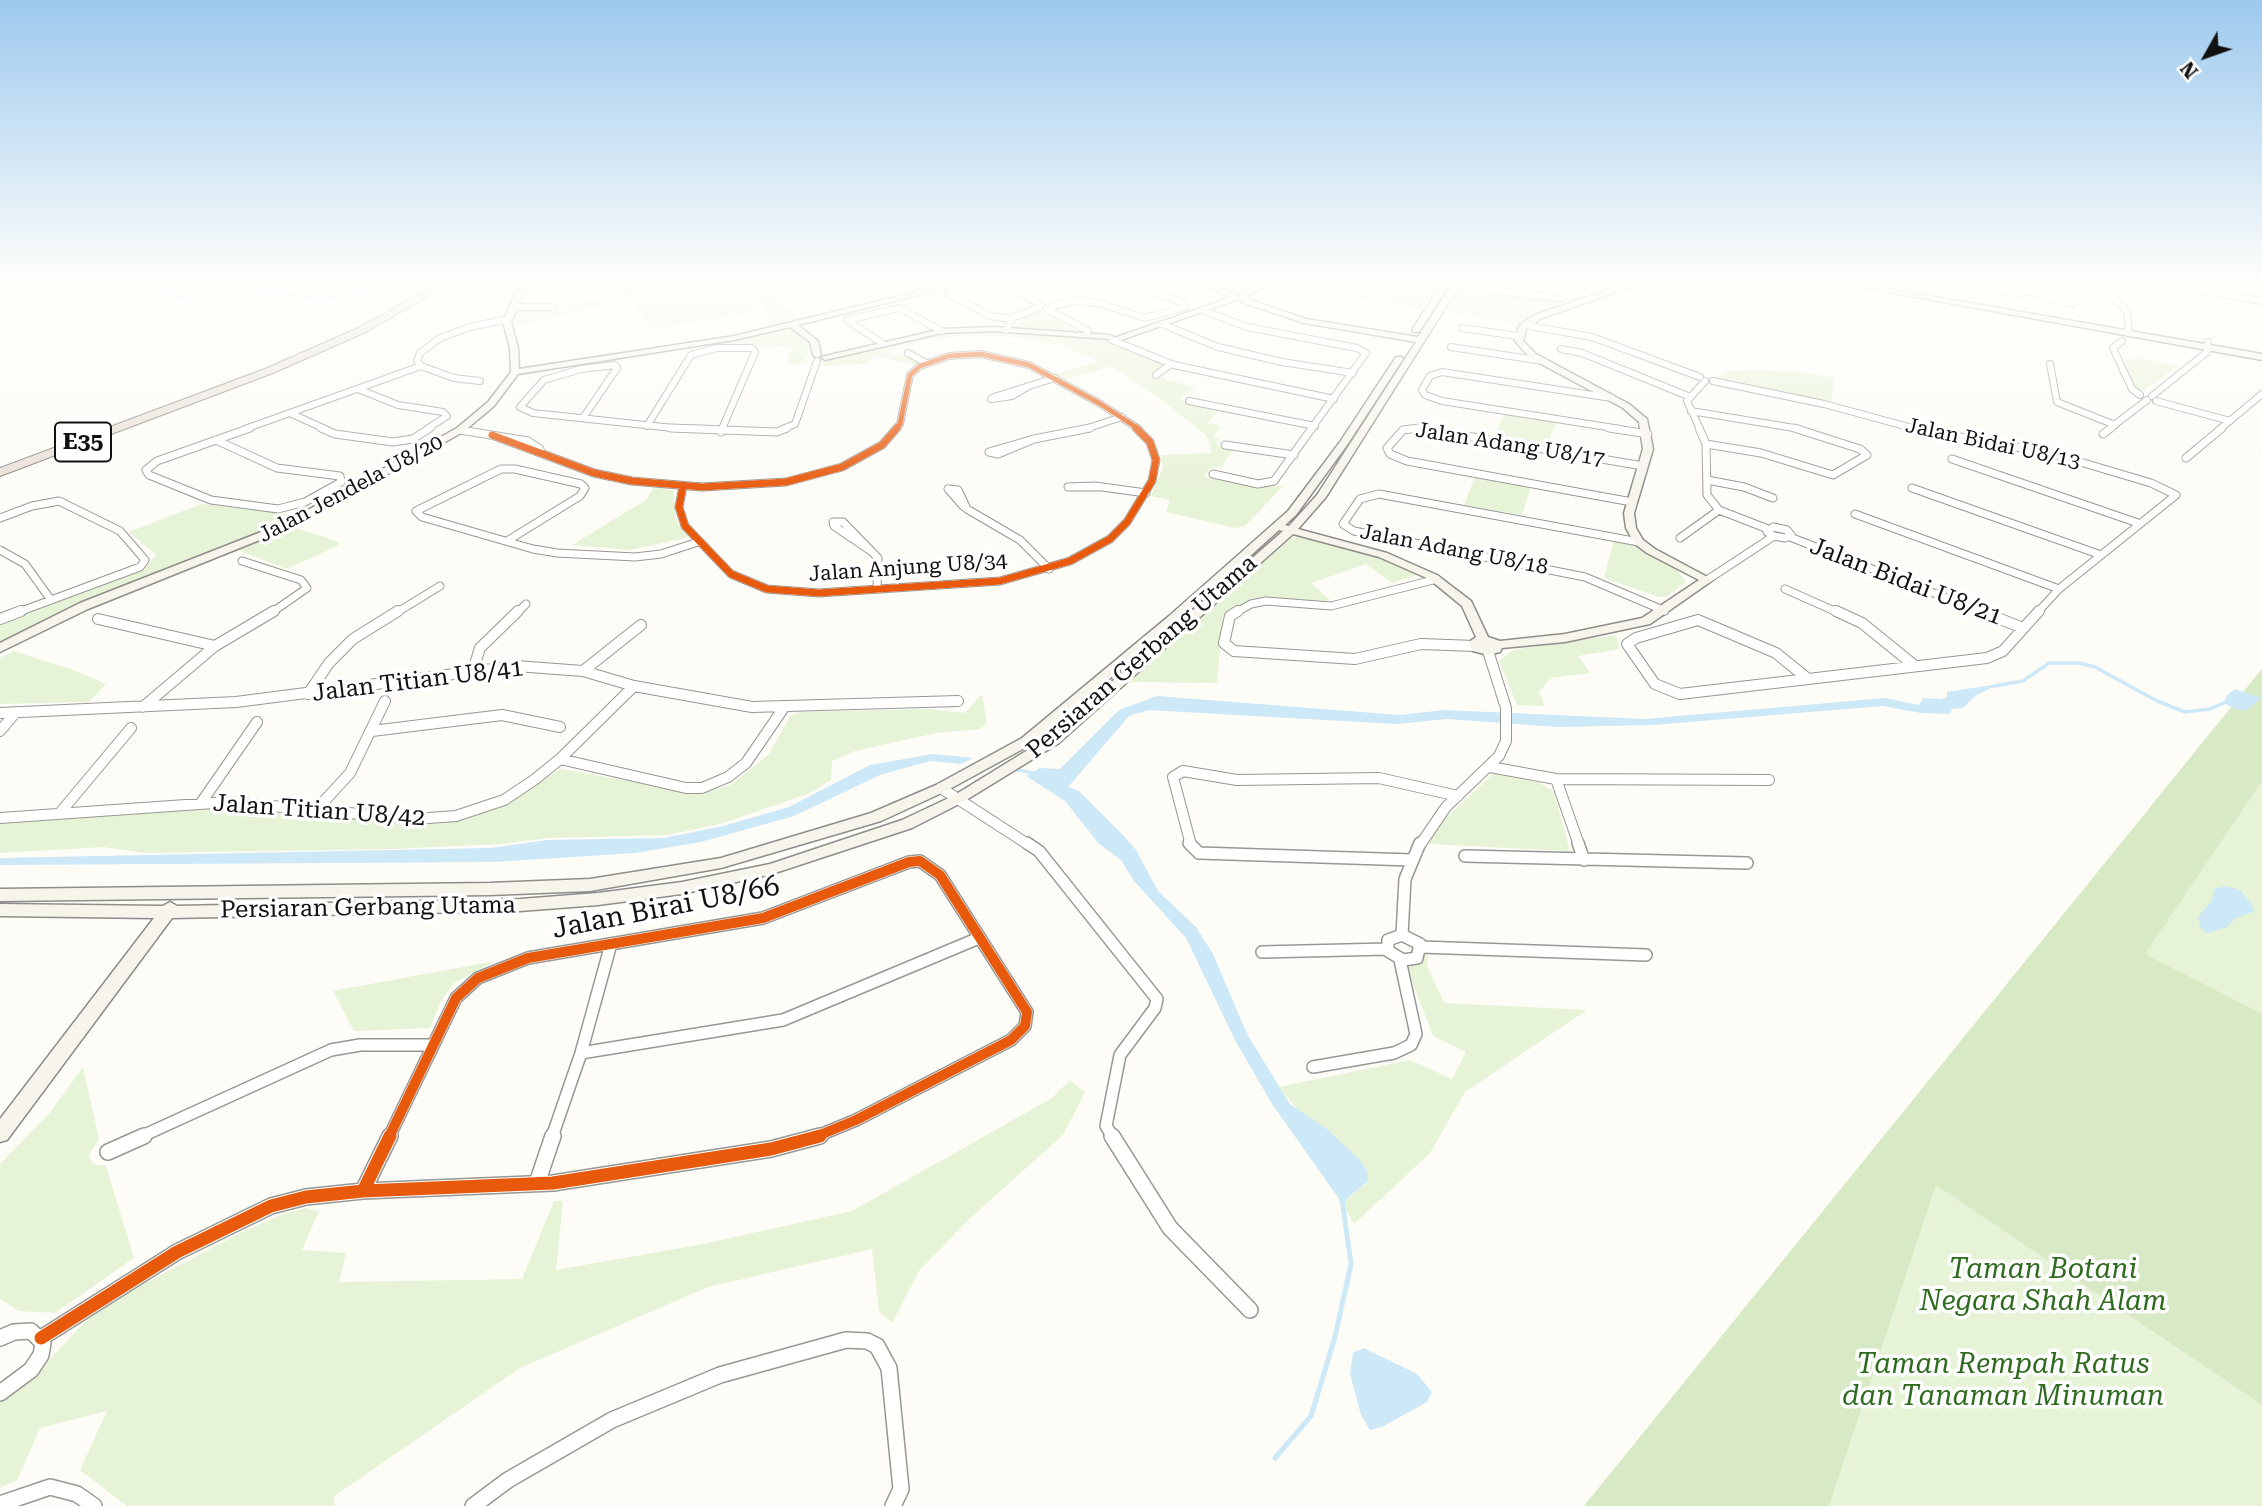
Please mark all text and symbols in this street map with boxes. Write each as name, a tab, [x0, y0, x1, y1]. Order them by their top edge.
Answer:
north arrow	[2171, 21, 2241, 91]
text: N	[2176, 57, 2203, 83]
street label: Jalan Bidai U8/13	[1903, 413, 2083, 475]
street label: Jalan Adang U8/17	[1414, 418, 1606, 472]
road number: E35	[55, 422, 111, 462]
street label: Jalan Jendela U8/20	[255, 430, 447, 548]
street label: Jalan Adang U8/18	[1358, 519, 1550, 581]
street label: Jalan Bidai U8/21	[1806, 532, 2006, 632]
street label: Jalan Anjung U8/34	[808, 548, 1008, 588]
street label: Persiaran Gerbang Utama	[1021, 549, 1263, 765]
street label: Jalan Titian U8/41	[311, 654, 525, 708]
street label: Jalan Titian U8/42	[212, 789, 426, 833]
street label: Jalan Birai U8/66	[550, 869, 782, 947]
street label: Persiaran Gerbang Utama	[220, 891, 516, 925]
park label: Taman Botani Negara Shah Alam	[1919, 1253, 2167, 1319]
park label: Taman Rempah Ratus dan Tanaman Minuman	[1842, 1348, 2164, 1414]

